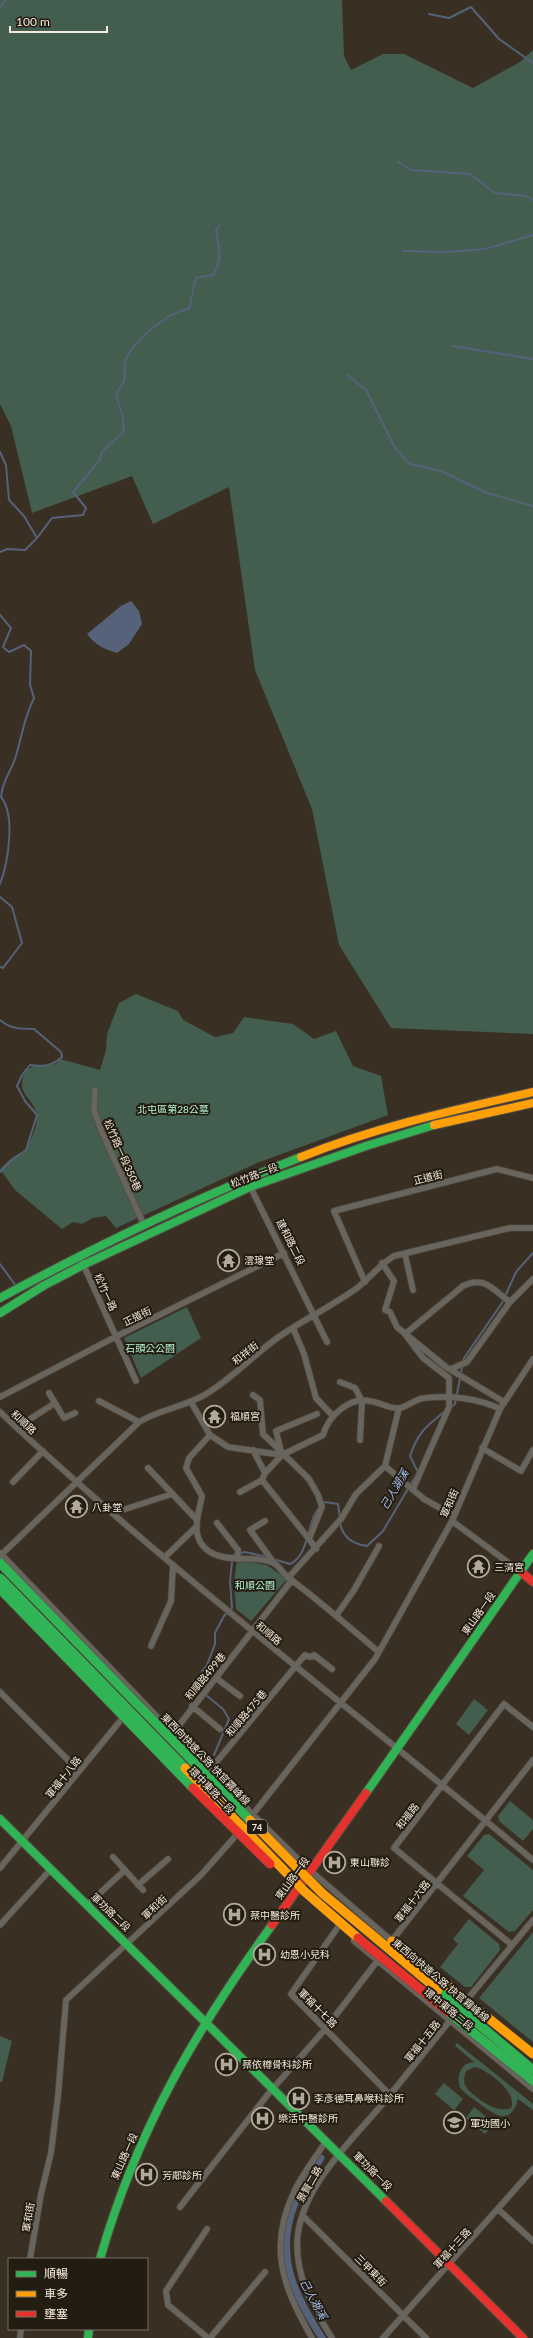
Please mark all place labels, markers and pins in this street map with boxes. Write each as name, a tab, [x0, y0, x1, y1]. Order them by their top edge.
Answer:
temple icon: 澐瑔堂	[215, 1247, 241, 1273]
place label: 澐瑔堂	[244, 1254, 274, 1266]
temple icon: 福順宮	[201, 1403, 227, 1429]
place label: 福順宮	[230, 1410, 260, 1422]
temple icon: 八卦堂	[63, 1494, 89, 1520]
place label: 八卦堂	[92, 1501, 122, 1513]
temple icon: 三清宮	[465, 1554, 491, 1580]
place label: 三清宮	[494, 1561, 524, 1573]
hospital icon: 東山聯診	[322, 1849, 348, 1875]
place label: 東山聯診	[350, 1856, 390, 1868]
hospital icon: 蔡中醫診所	[221, 1902, 247, 1928]
place label: 蔡中醫診所	[250, 1909, 300, 1921]
hospital icon: 幼恩小兒科	[252, 1941, 278, 1967]
place label: 幼恩小兒科	[280, 1948, 330, 1960]
hospital icon: 蔡依樽骨科診所	[213, 2051, 239, 2077]
place label: 蔡依樽骨科診所	[242, 2058, 312, 2070]
hospital icon: 李彥德耳鼻喉科診所	[285, 2085, 311, 2111]
place label: 李彥德耳鼻喉科診所	[314, 2092, 404, 2104]
hospital icon: 樂活中醫診所	[250, 2105, 276, 2131]
school or university icon: 軍功國小	[442, 2110, 468, 2136]
place label: 樂活中醫診所	[278, 2112, 338, 2124]
place label: 軍功國小	[470, 2117, 510, 2129]
hospital icon: 芳鄰診所	[133, 2162, 159, 2188]
place label: 芳鄰診所	[162, 2169, 202, 2181]

